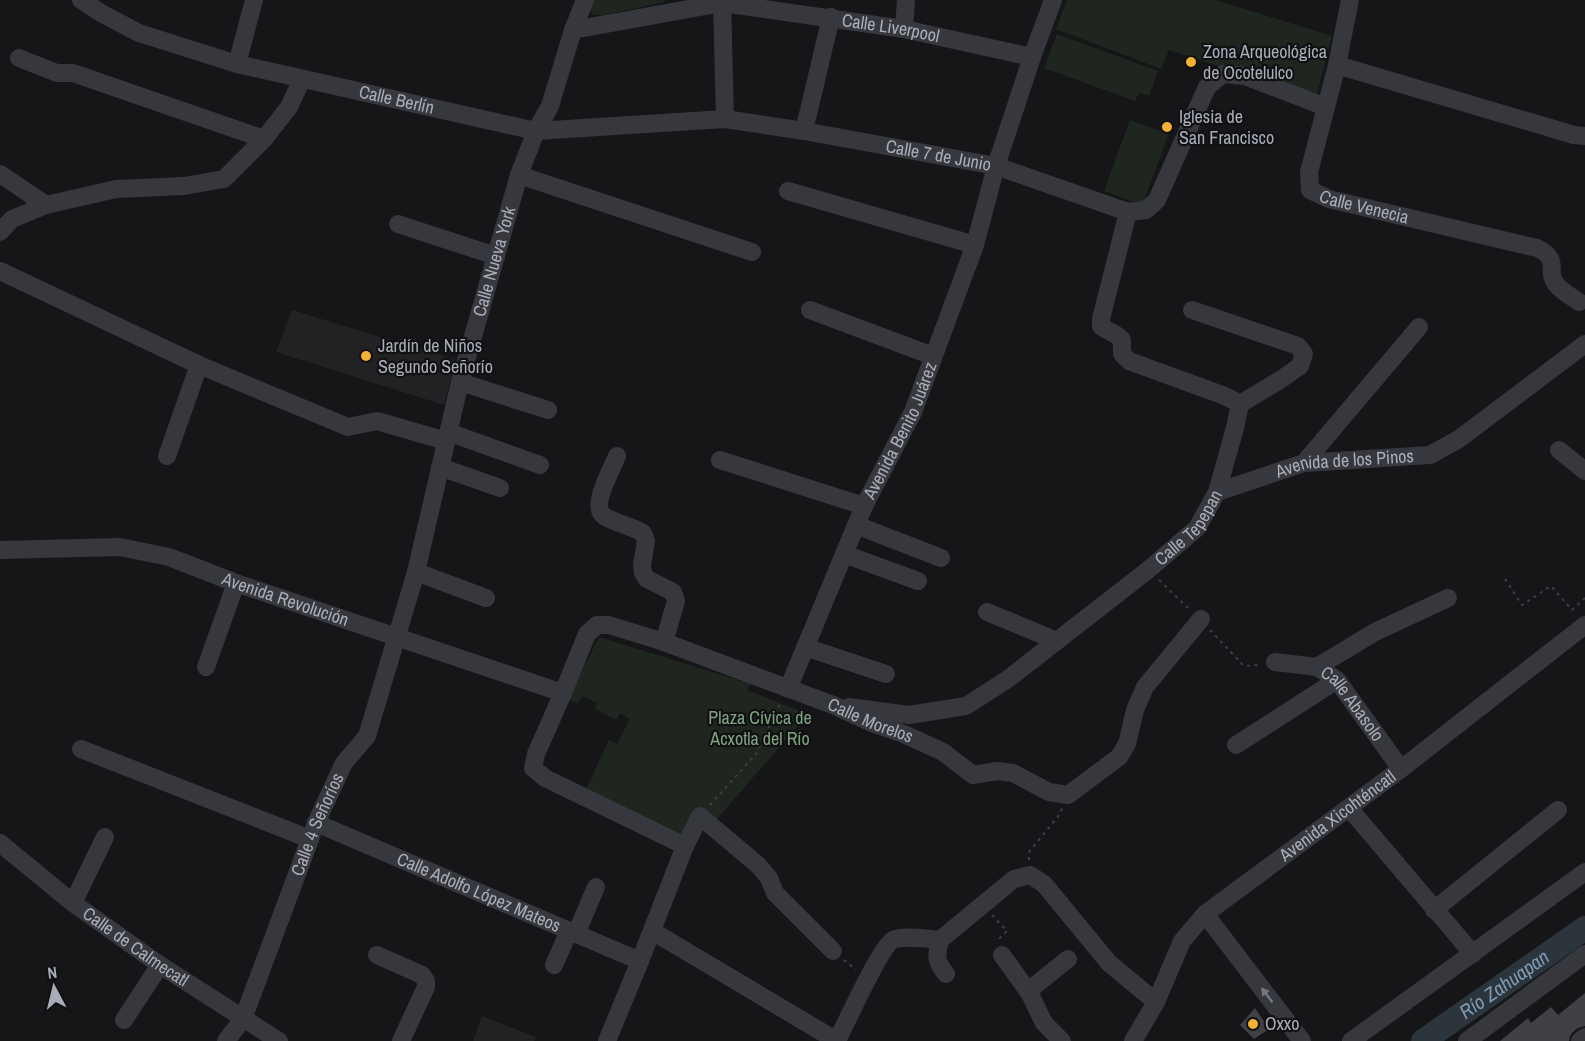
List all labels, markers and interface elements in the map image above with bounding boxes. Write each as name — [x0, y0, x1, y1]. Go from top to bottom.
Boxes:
street label: Calle Liverpool — [840, 7, 942, 48]
place label: Zona Arqueológica de Ocotelulco — [1203, 39, 1327, 85]
marker: Zona Arqueológica de Ocotelulco — [1184, 55, 1198, 69]
street label: Calle Berlín — [357, 79, 437, 120]
place label: Iglesia de San Francisco — [1179, 104, 1274, 150]
marker: Iglesia de San Francisco — [1160, 120, 1174, 134]
street label: Calle 7 de Junio — [884, 133, 993, 177]
street label: Calle Venecia — [1315, 183, 1411, 229]
street label: Calle Nueva York — [466, 203, 522, 320]
place label: Jardín de Niños Segundo Señorío — [378, 333, 493, 379]
marker: Jardín de Niños Segundo Señorío — [359, 349, 373, 363]
street label: Avenida Benito Juárez — [856, 358, 943, 504]
street label: Avenida de los Pinos — [1271, 443, 1415, 484]
street label: Calle Tepepan — [1149, 485, 1228, 571]
street label: Avenida Revolución — [218, 565, 352, 632]
street label: Calle Abasolo — [1316, 660, 1390, 746]
street label: Calle Morelos — [824, 691, 918, 749]
park label: Plaza Cívica de Acxotla del Río — [708, 705, 812, 751]
street label: Avenida Xicohténcatl — [1273, 764, 1401, 868]
street label: Calle 4 Señoríos — [284, 769, 350, 879]
street label: Calle Adolfo López Mateos — [393, 846, 565, 938]
street label: Calle de Calmecatl — [78, 901, 194, 992]
water label: Río Zahuapan — [1454, 943, 1554, 1025]
north arrow — [24, 957, 84, 1017]
text: N — [46, 961, 58, 984]
one-way arrow — [1261, 987, 1273, 1002]
place label: Oxxo — [1265, 1011, 1299, 1036]
marker: Oxxo — [1246, 1017, 1260, 1031]

